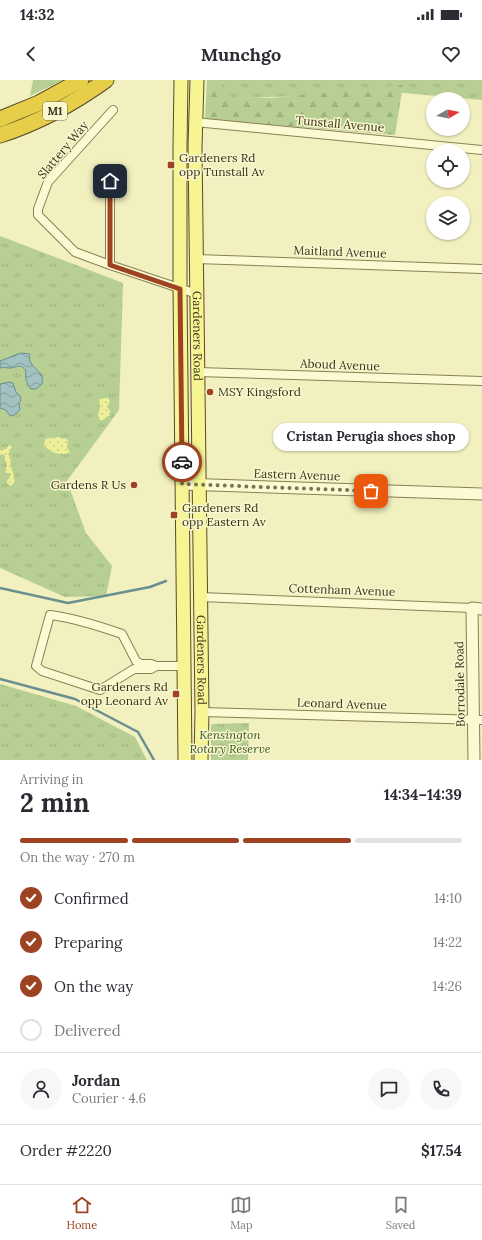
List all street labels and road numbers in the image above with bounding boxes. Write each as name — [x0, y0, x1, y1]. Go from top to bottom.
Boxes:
road number: M1 — [43, 102, 67, 120]
street label: Tunstall Avenue — [295, 112, 385, 135]
street label: Slattery Way — [34, 117, 92, 182]
street label: Maitland Avenue — [293, 242, 387, 261]
street label: Gardeners Road — [190, 291, 206, 381]
street label: Aboud Avenue — [299, 356, 381, 373]
street label: Eastern Avenue — [253, 465, 341, 484]
street label: Cottenham Avenue — [288, 580, 396, 599]
street label: Gardeners Road — [194, 615, 210, 705]
street label: Borrodale Road — [451, 641, 468, 727]
street label: Leonard Avenue — [297, 694, 388, 713]

